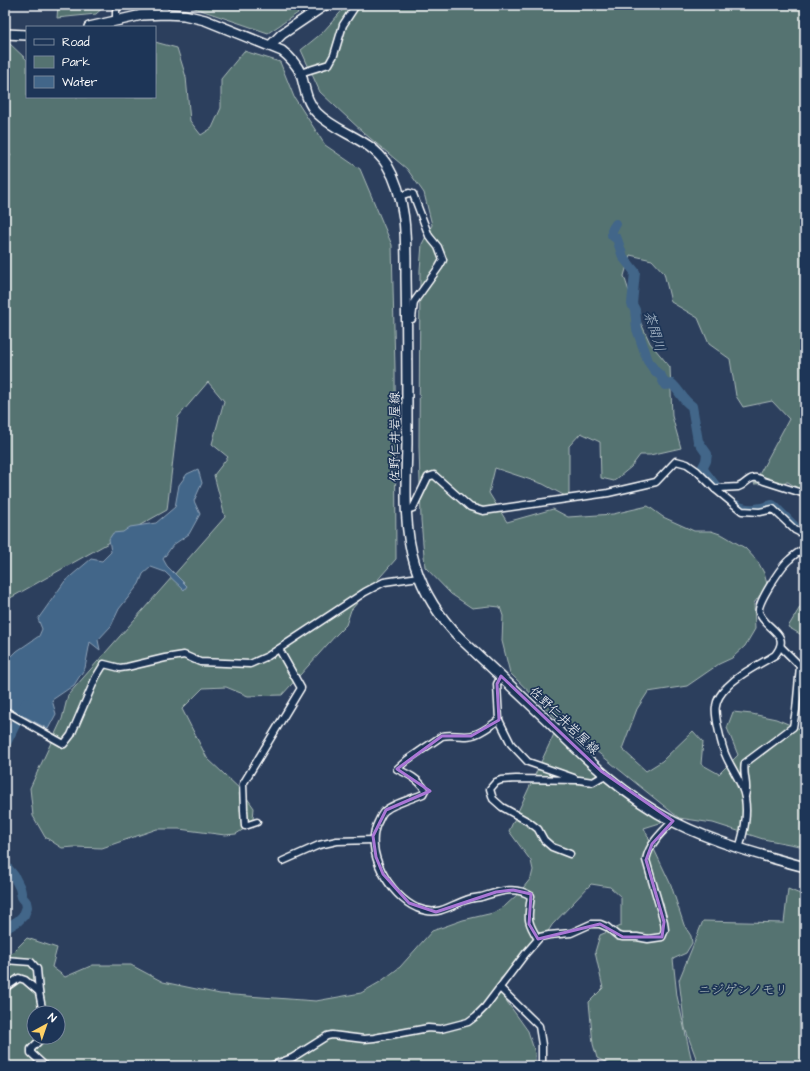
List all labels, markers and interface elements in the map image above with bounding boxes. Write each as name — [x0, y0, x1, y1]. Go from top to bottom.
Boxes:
legend — [26, 26, 156, 98]
text: Road — [62, 34, 90, 51]
text: Park — [62, 54, 90, 71]
text: Water — [62, 74, 98, 91]
water label: 茶間川 — [638, 308, 670, 354]
street label: 佐野仁井岩屋線 — [386, 391, 404, 483]
street label: 佐野仁井岩屋線 — [525, 683, 604, 759]
park label: ニジゲンノモリ — [698, 981, 788, 999]
north arrow — [26, 1005, 66, 1045]
text: N — [45, 1010, 60, 1026]

